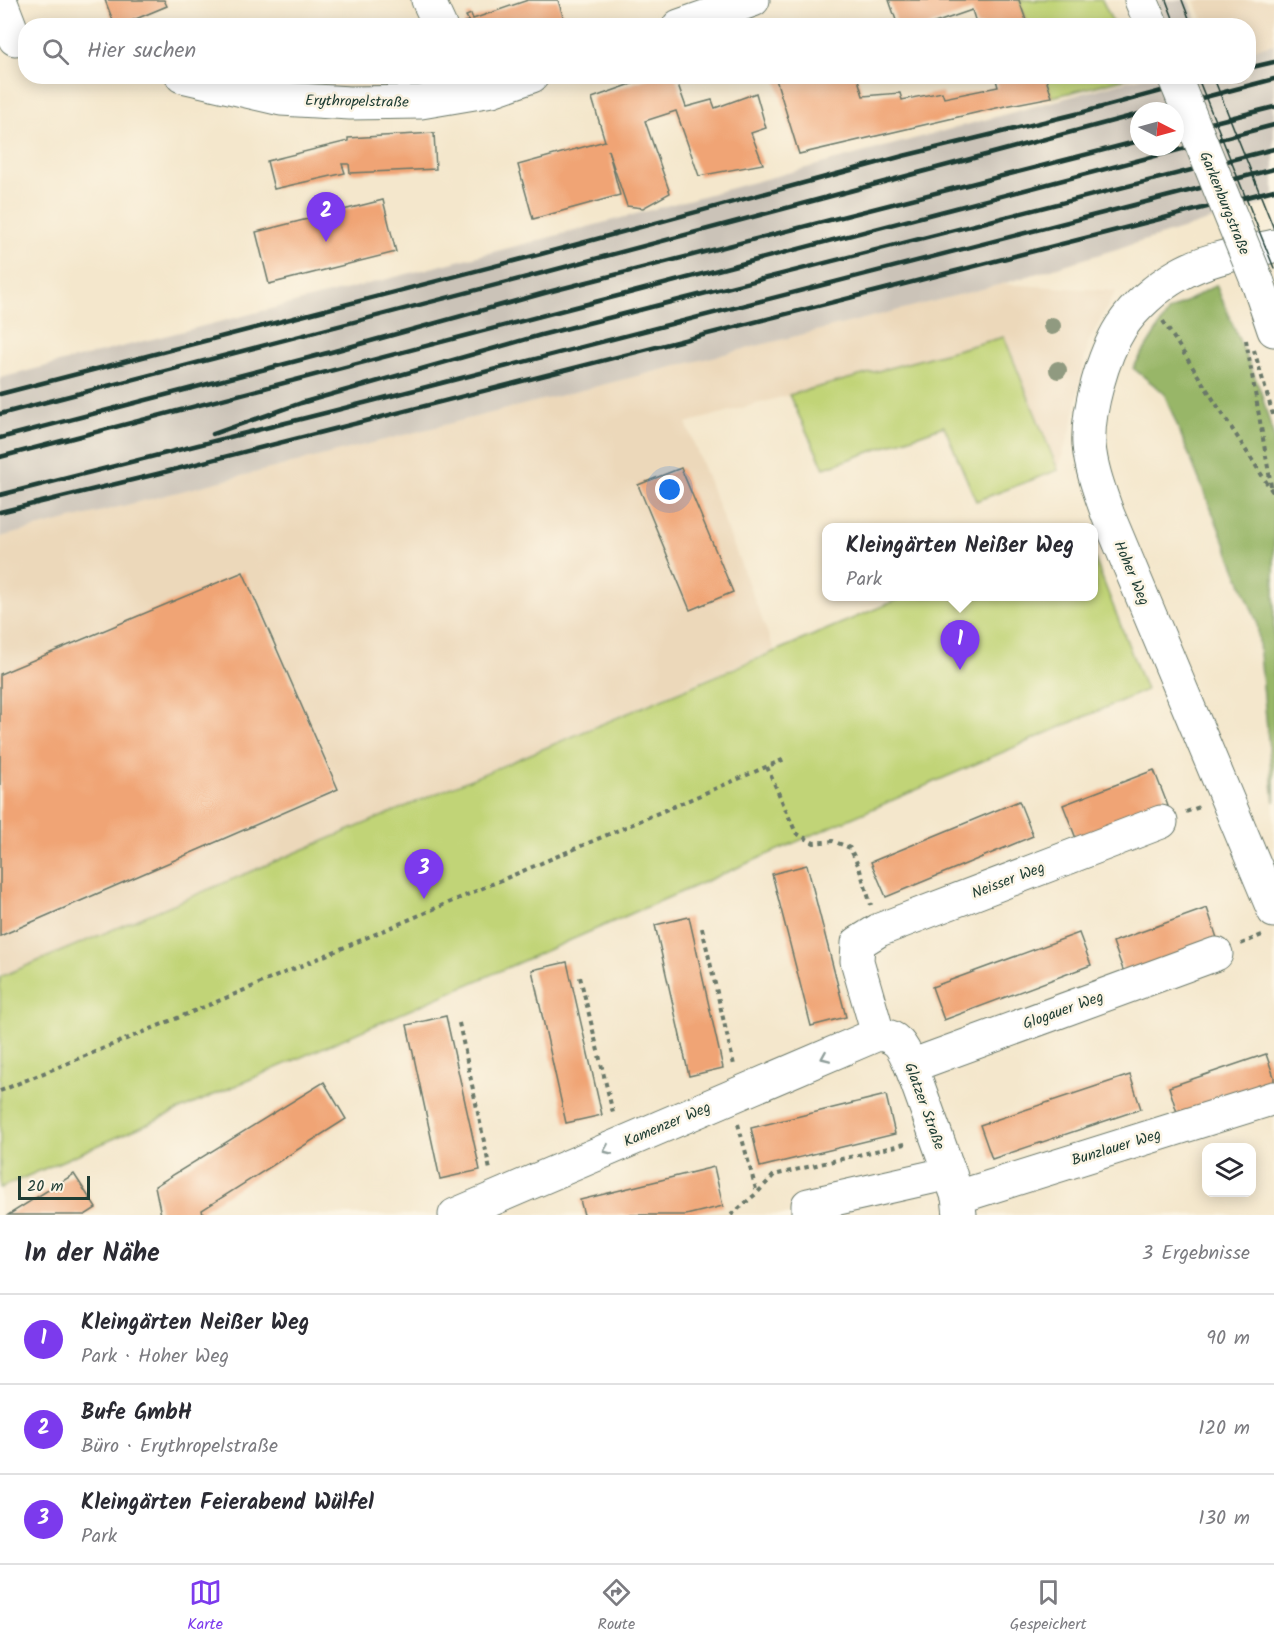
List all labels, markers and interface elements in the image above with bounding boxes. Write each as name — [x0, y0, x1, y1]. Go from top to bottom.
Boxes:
search box — [18, 18, 1256, 84]
text: Hier suchen — [87, 34, 196, 69]
icon: search — [39, 35, 72, 68]
street label: Erythropelstraße — [305, 89, 409, 115]
north arrow — [1130, 102, 1184, 156]
street label: Garkenburgstraße — [1192, 148, 1256, 259]
pin: 2 — [306, 192, 346, 242]
your location — [655, 475, 684, 504]
popup — [822, 523, 1098, 601]
text: Kleingärten Neißer Weg — [846, 529, 1074, 564]
street label: Hoher Weg — [1107, 537, 1155, 609]
text: Park — [846, 564, 882, 596]
pin: 1 — [940, 620, 980, 670]
pin: 3 — [404, 850, 444, 899]
street label: Neisser Weg — [968, 856, 1048, 906]
street label: Glogauer Weg — [1020, 985, 1107, 1037]
one-way arrow — [820, 1049, 831, 1061]
street label: Glatzer Straße — [897, 1059, 951, 1154]
street label: Kamenzer Weg — [620, 1096, 715, 1154]
street label: Bunzlauer Weg — [1068, 1123, 1164, 1173]
one-way arrow — [602, 1143, 613, 1155]
map controls — [1202, 1143, 1256, 1197]
button: layers — [1202, 1143, 1256, 1197]
scale bar — [18, 1173, 90, 1200]
text: 20 m — [27, 1174, 63, 1199]
text: In der Nähe — [24, 1233, 160, 1275]
text: 3 Ergebnisse — [1142, 1238, 1250, 1270]
text: Kleingärten Neißer Weg — [81, 1306, 309, 1341]
text: 1 — [40, 1323, 47, 1355]
text: 90 m — [1206, 1323, 1250, 1355]
text: Park · Hoher Weg — [81, 1341, 229, 1373]
text: Bufe GmbH — [81, 1396, 192, 1431]
text: 2 — [38, 1413, 49, 1445]
text: 120 m — [1198, 1413, 1250, 1445]
text: Büro · Erythropelstraße — [81, 1431, 278, 1463]
text: Kleingärten Feierabend Wülfel — [81, 1486, 374, 1521]
text: 3 — [38, 1503, 49, 1535]
text: 130 m — [1198, 1503, 1250, 1535]
text: Park — [81, 1521, 117, 1553]
tab: Karte — [187, 1576, 223, 1637]
tab: Route — [598, 1576, 635, 1637]
tab: Gespeichert — [1010, 1576, 1087, 1637]

